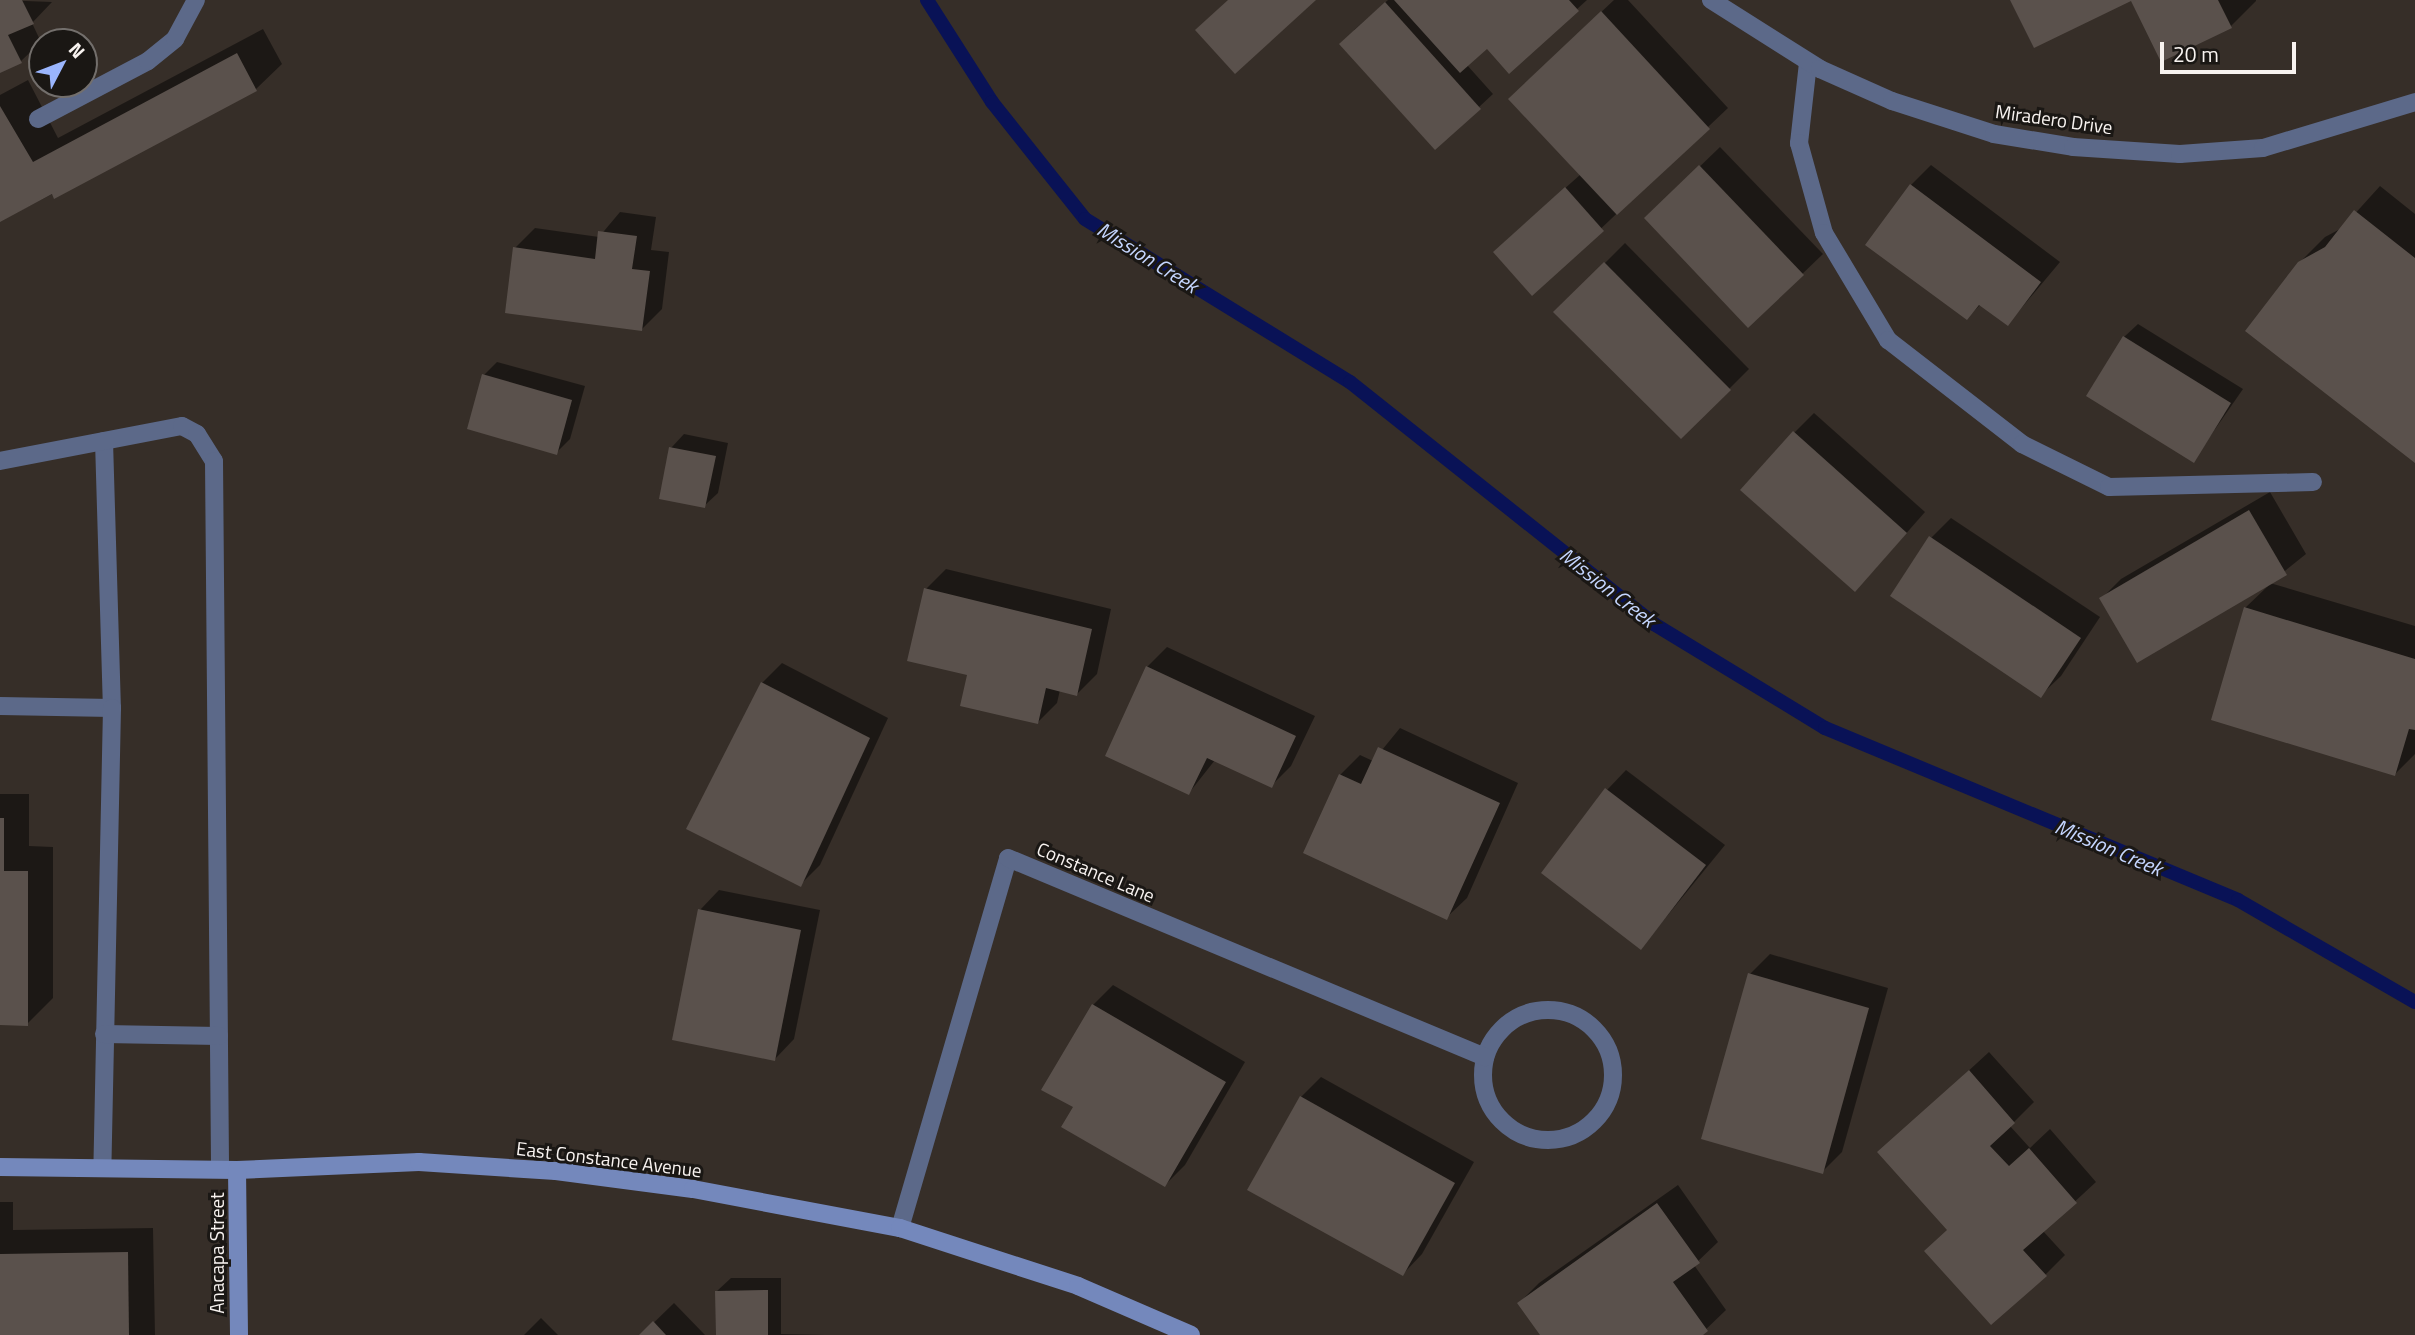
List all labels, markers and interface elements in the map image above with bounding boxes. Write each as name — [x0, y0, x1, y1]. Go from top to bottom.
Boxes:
north arrow — [28, 28, 98, 98]
scale bar — [2163, 28, 2300, 72]
text: N — [62, 35, 93, 65]
text: 20 m — [2173, 38, 2219, 70]
street label: Miradero Drive — [1994, 99, 2114, 139]
water label: Mission Creek — [1093, 216, 1203, 298]
water label: Mission Creek — [1555, 542, 1661, 632]
water label: Mission Creek — [2052, 813, 2166, 881]
street label: Constance Lane — [1034, 837, 1158, 907]
street label: East Constance Avenue — [515, 1136, 703, 1182]
street label: Anacapa Street — [206, 1192, 228, 1314]

